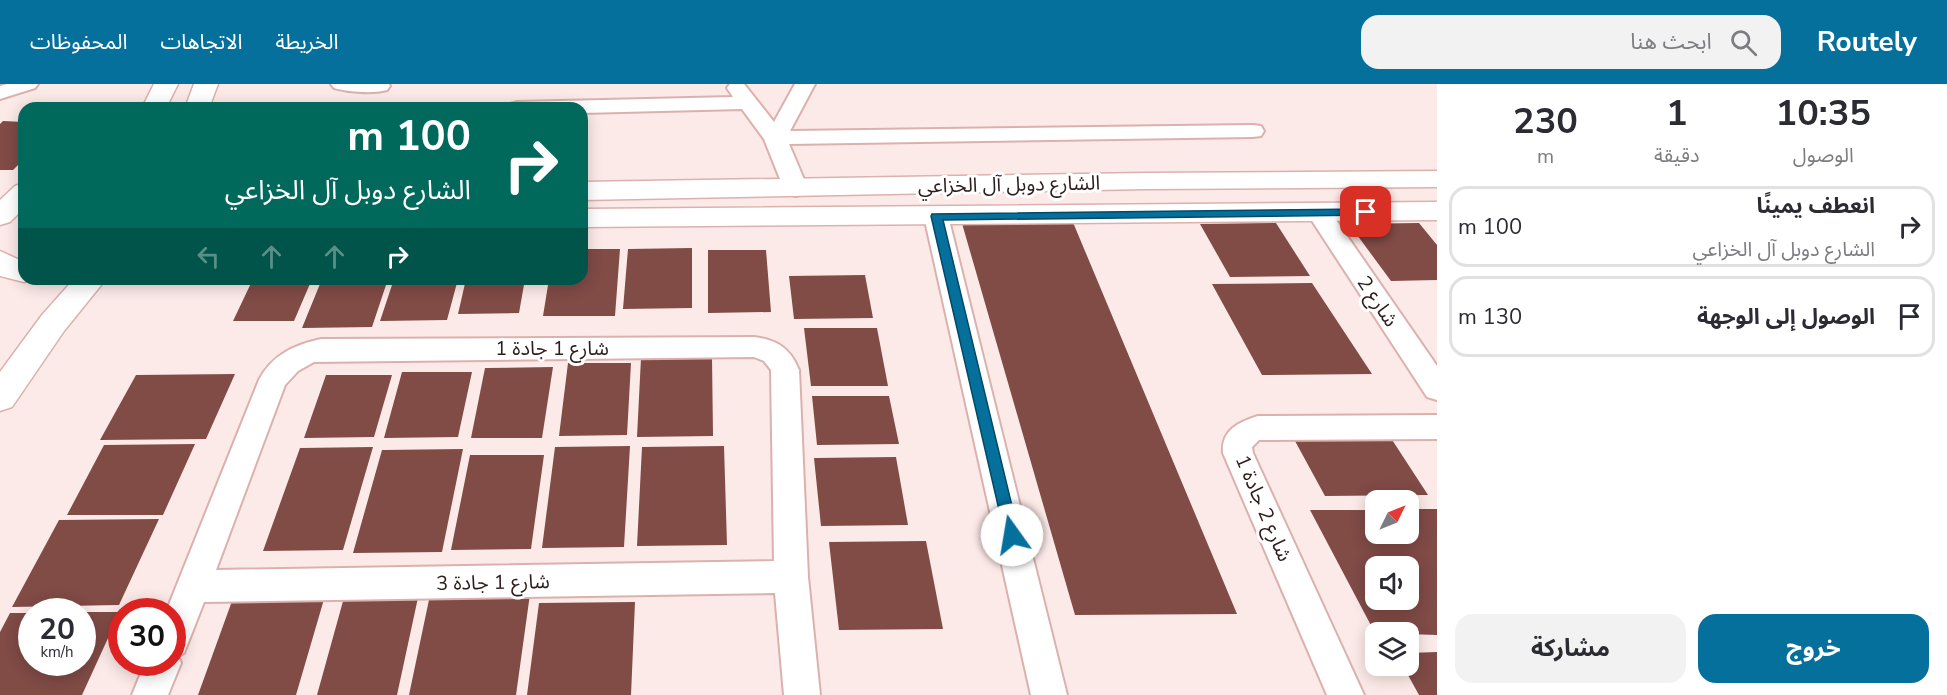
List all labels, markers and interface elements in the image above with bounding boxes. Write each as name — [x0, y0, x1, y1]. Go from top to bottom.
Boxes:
search box — [1361, 15, 1781, 69]
text: Routely — [1817, 23, 1917, 61]
icon: search — [1727, 26, 1760, 59]
text: ابحث هنا — [1630, 27, 1712, 57]
text: المحفوظات — [30, 28, 127, 56]
text: الاتجاهات — [160, 28, 242, 56]
text: الخريطة — [275, 28, 338, 56]
text: 1 — [1666, 89, 1688, 138]
text: 10:35 — [1776, 89, 1871, 138]
text: 230 — [1513, 97, 1578, 146]
text: 100 m — [347, 108, 471, 165]
icon: right — [492, 126, 570, 204]
text: دقيقة — [1654, 142, 1700, 169]
text: الوصول — [1793, 142, 1854, 169]
text: m — [1537, 143, 1554, 170]
street label: الشارع دوبل آل الخزاعي — [918, 169, 1100, 201]
text: الشارع دوبل آل الخزاعي — [225, 172, 471, 209]
pin — [1340, 186, 1391, 237]
text: انعطف يمينًا — [1757, 191, 1875, 221]
icon: arrive — [1349, 195, 1382, 228]
icon: right — [1893, 210, 1926, 243]
text: 100 m — [1458, 212, 1522, 242]
text: الشارع دوبل آل الخزاعي — [1693, 236, 1875, 263]
icon: left — [192, 240, 225, 273]
icon: ahead — [255, 240, 288, 273]
icon: ahead — [318, 240, 351, 273]
icon: right — [381, 240, 414, 273]
street label: شارع 2 — [1350, 270, 1404, 333]
icon: arrive — [1893, 300, 1926, 333]
text: 130 m — [1458, 302, 1522, 332]
text: الوصول إلى الوجهة — [1697, 302, 1875, 332]
street label: شارع 1 جادة 1 — [495, 335, 609, 363]
street label: شارع 2 جادة 1 — [1228, 451, 1298, 566]
north arrow — [1365, 490, 1419, 544]
map controls — [1365, 490, 1419, 676]
position arrow — [980, 503, 1044, 567]
button: sound — [1365, 556, 1419, 610]
street label: شارع 1 جادة 3 — [436, 568, 550, 598]
speed limit sign: 30 — [108, 598, 186, 676]
text: 20 — [39, 609, 75, 650]
button: مشاركة — [1455, 614, 1686, 683]
button: خروج — [1698, 614, 1929, 683]
button: layers — [1365, 622, 1419, 676]
text: km/h — [40, 642, 74, 662]

